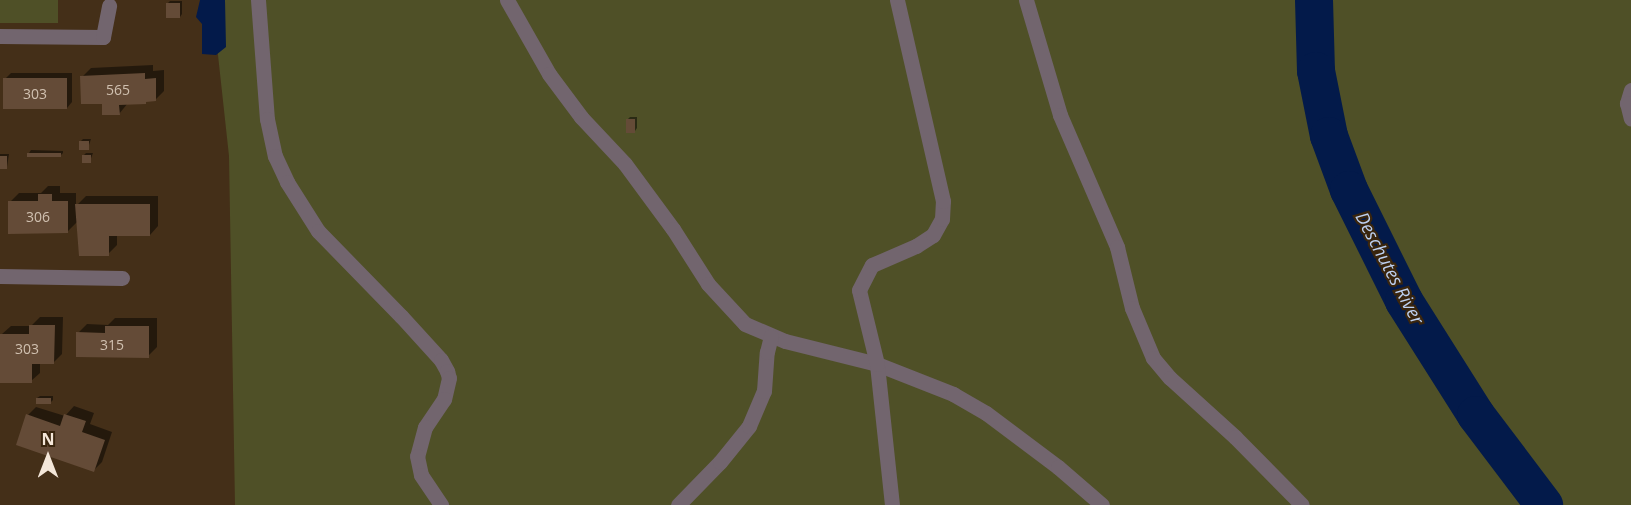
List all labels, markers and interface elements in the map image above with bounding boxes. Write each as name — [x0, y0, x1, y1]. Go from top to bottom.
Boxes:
house number: 565 — [106, 82, 130, 98]
house number: 303 — [23, 86, 47, 102]
water label: Deschutes River — [1351, 208, 1429, 328]
house number: 306 — [26, 209, 50, 225]
house number: 315 — [100, 337, 124, 353]
house number: 303 — [15, 341, 39, 357]
north arrow — [18, 427, 78, 487]
text: N — [41, 428, 55, 450]

